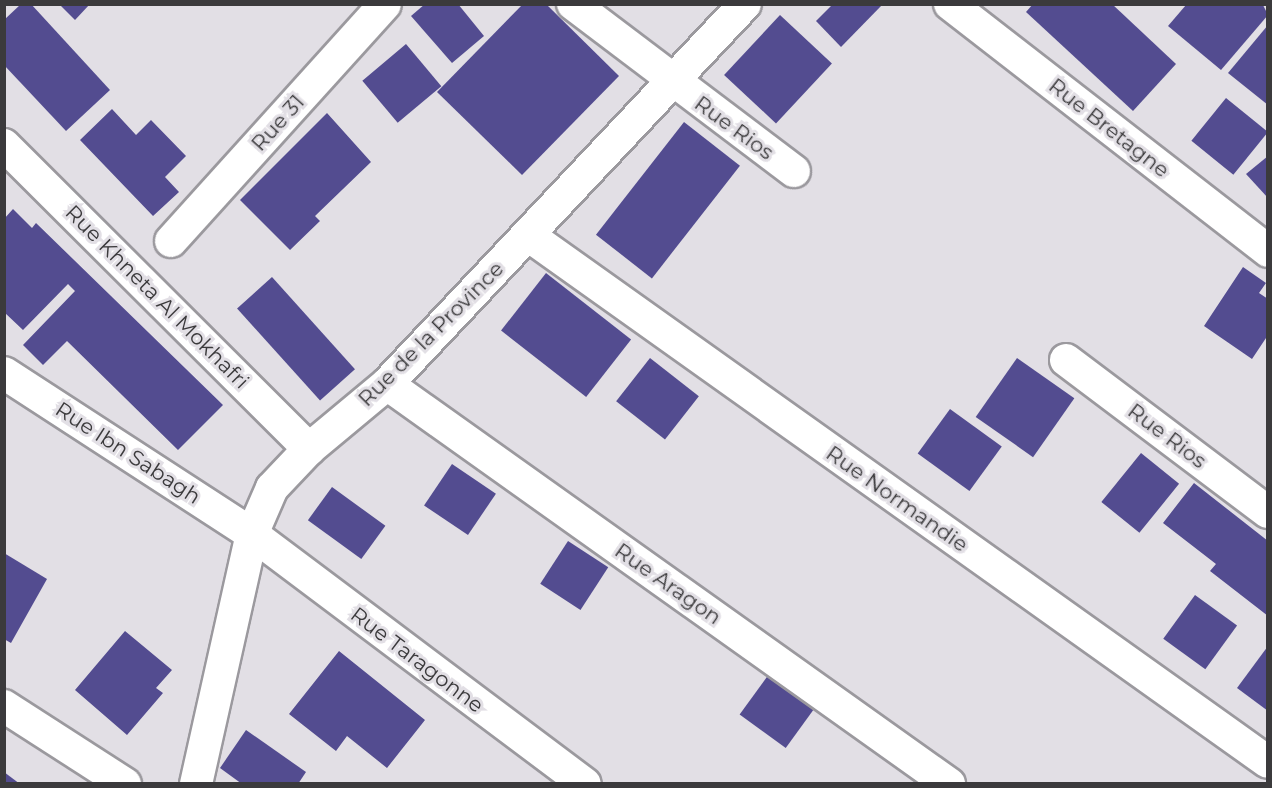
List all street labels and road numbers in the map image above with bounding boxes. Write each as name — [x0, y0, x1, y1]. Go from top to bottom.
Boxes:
street label: Rue Bretagne — [1044, 73, 1174, 183]
street label: Rue 31 — [246, 90, 310, 156]
street label: Rue Rios — [689, 91, 779, 165]
street label: Rue Khneta Al Mokhafri — [60, 200, 254, 394]
street label: Rue de la Province — [353, 256, 509, 412]
street label: Rue Ibn Sabagh — [51, 397, 205, 509]
street label: Rue Rios — [1123, 398, 1211, 474]
street label: Rue Normandie — [821, 441, 973, 557]
street label: Rue Aragon — [610, 538, 726, 630]
street label: Rue Taragonne — [346, 602, 488, 718]

